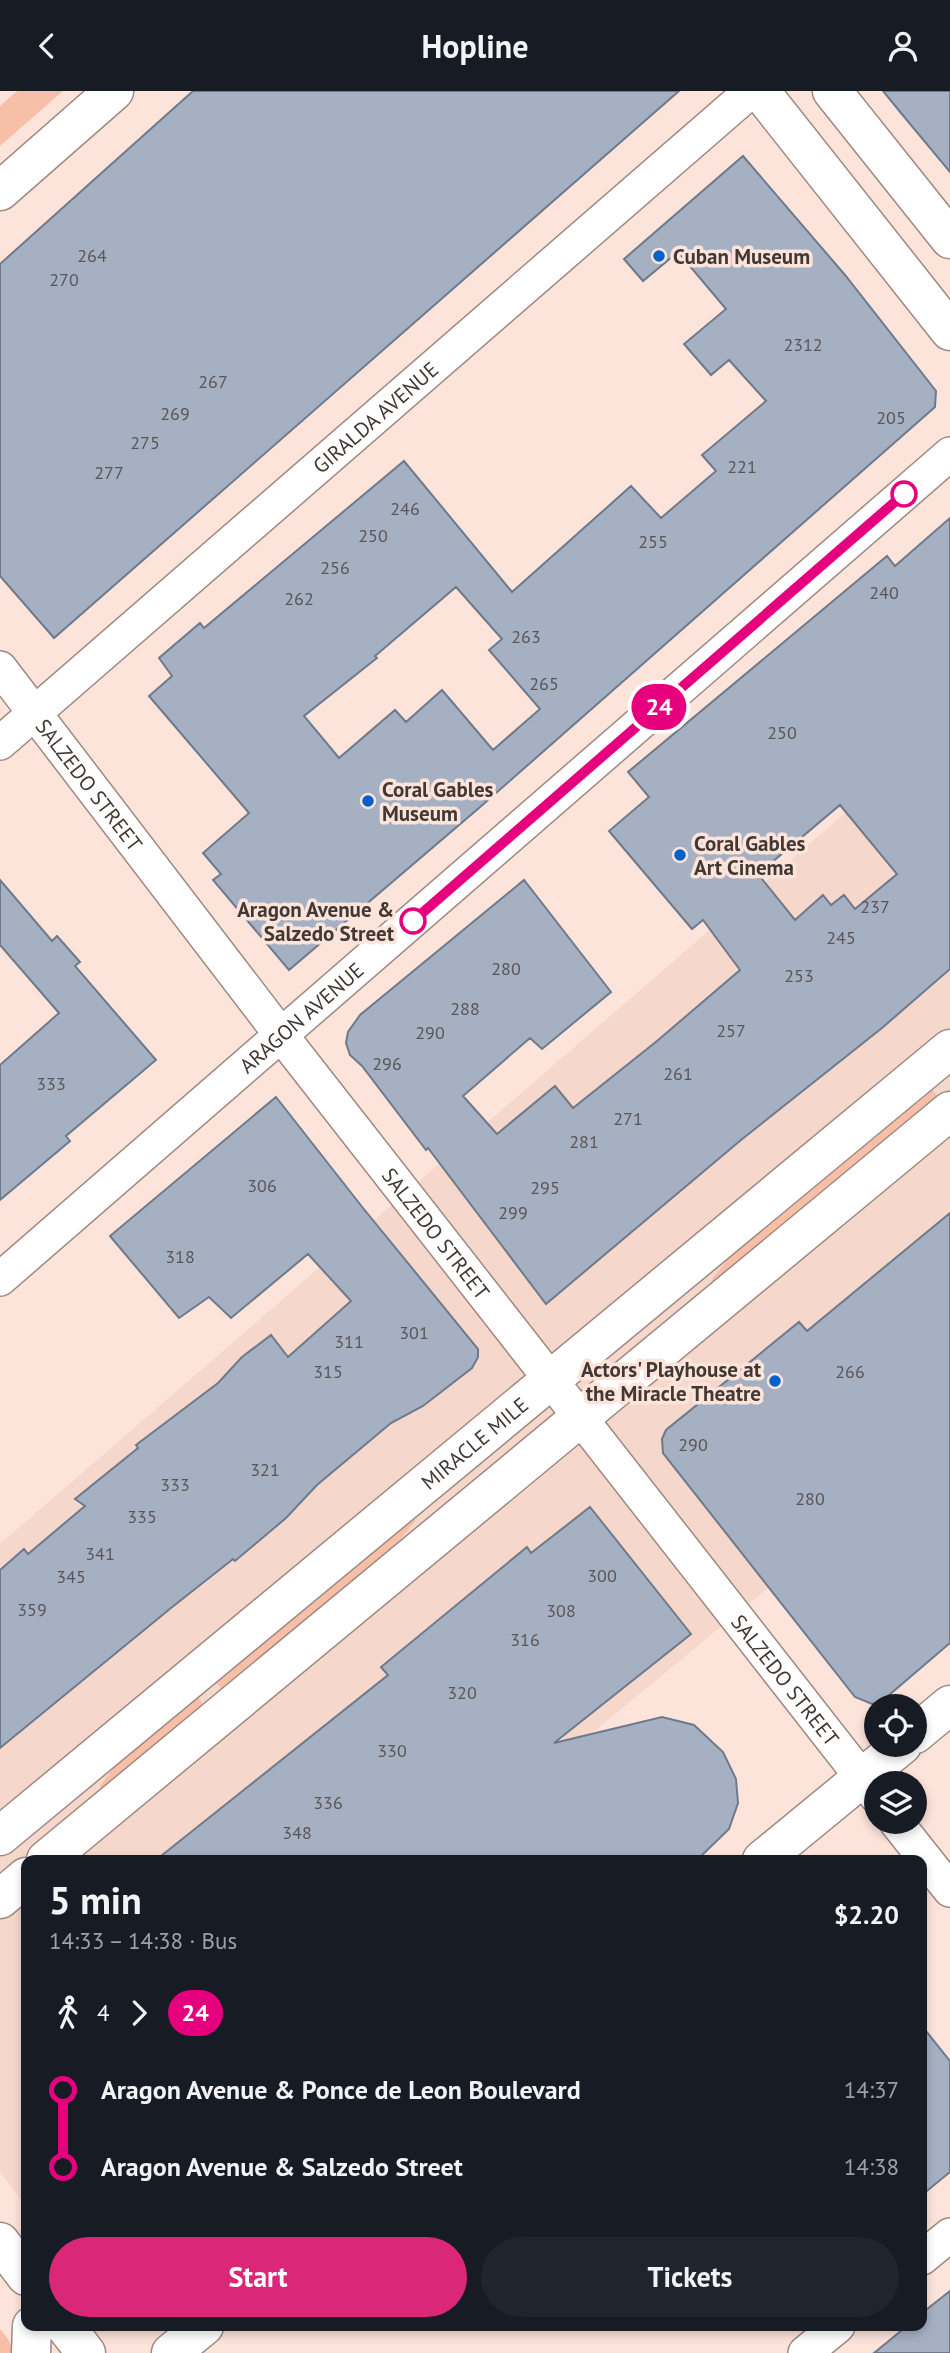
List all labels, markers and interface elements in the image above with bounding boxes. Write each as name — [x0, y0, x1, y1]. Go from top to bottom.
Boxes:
text: Hopline — [421, 25, 529, 67]
icon: back — [28, 27, 66, 65]
icon: person — [884, 27, 922, 65]
place label: Cuban Museum — [673, 243, 810, 270]
house number: 264 — [77, 244, 107, 267]
marker: Cuban Museum — [651, 248, 667, 264]
house number: 270 — [49, 268, 79, 291]
house number: 2312 — [783, 333, 823, 356]
street label: GIRALDA AVENUE — [307, 355, 444, 479]
house number: 267 — [198, 370, 228, 393]
house number: 269 — [160, 402, 190, 425]
house number: 205 — [876, 406, 906, 429]
house number: 275 — [130, 431, 160, 454]
house number: 221 — [727, 455, 757, 478]
house number: 277 — [94, 461, 124, 484]
unlabelled marker — [891, 481, 917, 507]
house number: 246 — [390, 497, 420, 520]
house number: 250 — [358, 524, 388, 547]
house number: 255 — [638, 530, 668, 553]
house number: 256 — [320, 556, 350, 579]
house number: 240 — [869, 581, 899, 604]
house number: 262 — [284, 587, 314, 610]
house number: 263 — [511, 625, 541, 648]
house number: 265 — [529, 672, 559, 695]
line badge: 24 — [628, 684, 690, 730]
text: 24 — [645, 691, 673, 722]
street label: SALZEDO STREET — [30, 713, 149, 857]
house number: 250 — [767, 721, 797, 744]
place label: Coral Gables Museum — [382, 776, 494, 827]
marker: Coral Gables Museum — [360, 793, 376, 809]
place label: Coral Gables Art Cinema — [694, 830, 806, 881]
marker: Coral Gables Art Cinema — [672, 847, 688, 863]
house number: 237 — [860, 895, 890, 918]
place label: Aragon Avenue & Salzedo Street — [237, 896, 395, 947]
marker: Aragon Avenue & Salzedo Street — [400, 908, 426, 934]
house number: 245 — [826, 926, 856, 949]
street label: ARAGON AVENUE — [234, 956, 369, 1079]
house number: 280 — [491, 957, 521, 980]
house number: 253 — [784, 964, 814, 987]
house number: 288 — [450, 997, 480, 1020]
house number: 257 — [716, 1019, 746, 1042]
house number: 290 — [415, 1021, 445, 1044]
house number: 296 — [372, 1052, 402, 1075]
house number: 261 — [663, 1062, 693, 1085]
house number: 333 — [36, 1072, 66, 1095]
house number: 271 — [613, 1107, 643, 1130]
house number: 281 — [569, 1130, 599, 1153]
street label: SALZEDO STREET — [376, 1162, 496, 1305]
house number: 306 — [247, 1174, 277, 1197]
house number: 295 — [530, 1176, 560, 1199]
house number: 299 — [498, 1201, 528, 1224]
house number: 318 — [165, 1245, 195, 1268]
house number: 301 — [399, 1321, 429, 1344]
house number: 311 — [334, 1330, 364, 1353]
place label: Actors' Playhouse at the Miracle Theatre — [581, 1356, 762, 1407]
house number: 315 — [313, 1360, 343, 1383]
house number: 266 — [835, 1360, 865, 1383]
marker: Actors' Playhouse at the Miracle Theatre — [767, 1373, 783, 1389]
street label: MIRACLE MILE — [415, 1391, 533, 1495]
house number: 290 — [678, 1433, 708, 1456]
house number: 321 — [250, 1458, 280, 1481]
house number: 333 — [160, 1473, 190, 1496]
house number: 280 — [795, 1487, 825, 1510]
house number: 335 — [127, 1505, 157, 1528]
house number: 341 — [85, 1542, 115, 1565]
house number: 300 — [587, 1564, 617, 1587]
house number: 345 — [56, 1565, 86, 1588]
house number: 359 — [17, 1598, 47, 1621]
house number: 308 — [546, 1599, 576, 1622]
street label: SALZEDO STREET — [726, 1609, 845, 1751]
house number: 316 — [510, 1628, 540, 1651]
house number: 320 — [447, 1681, 477, 1704]
map controls — [864, 1694, 927, 1834]
button: locate — [864, 1694, 927, 1757]
house number: 330 — [377, 1739, 407, 1762]
button: layers — [864, 1771, 927, 1834]
house number: 336 — [313, 1791, 343, 1814]
house number: 348 — [282, 1821, 312, 1844]
text: 5 min — [49, 1875, 142, 1924]
text: $2.20 — [834, 1898, 899, 1931]
text: 14:33 – 14:38 · Bus — [49, 1926, 237, 1955]
icon: walk — [49, 1994, 87, 2032]
icon: forward — [120, 1994, 158, 2032]
text: 24 — [182, 1997, 209, 2028]
text: 4 — [97, 1998, 110, 2027]
text: Aragon Avenue & Ponce de Leon Boulevard — [101, 2073, 581, 2106]
text: 14:37 — [844, 2075, 899, 2104]
text: Aragon Avenue & Salzedo Street — [101, 2150, 463, 2183]
text: 14:38 — [844, 2152, 899, 2181]
button: Start — [49, 2237, 467, 2317]
button: Tickets — [481, 2237, 899, 2317]

